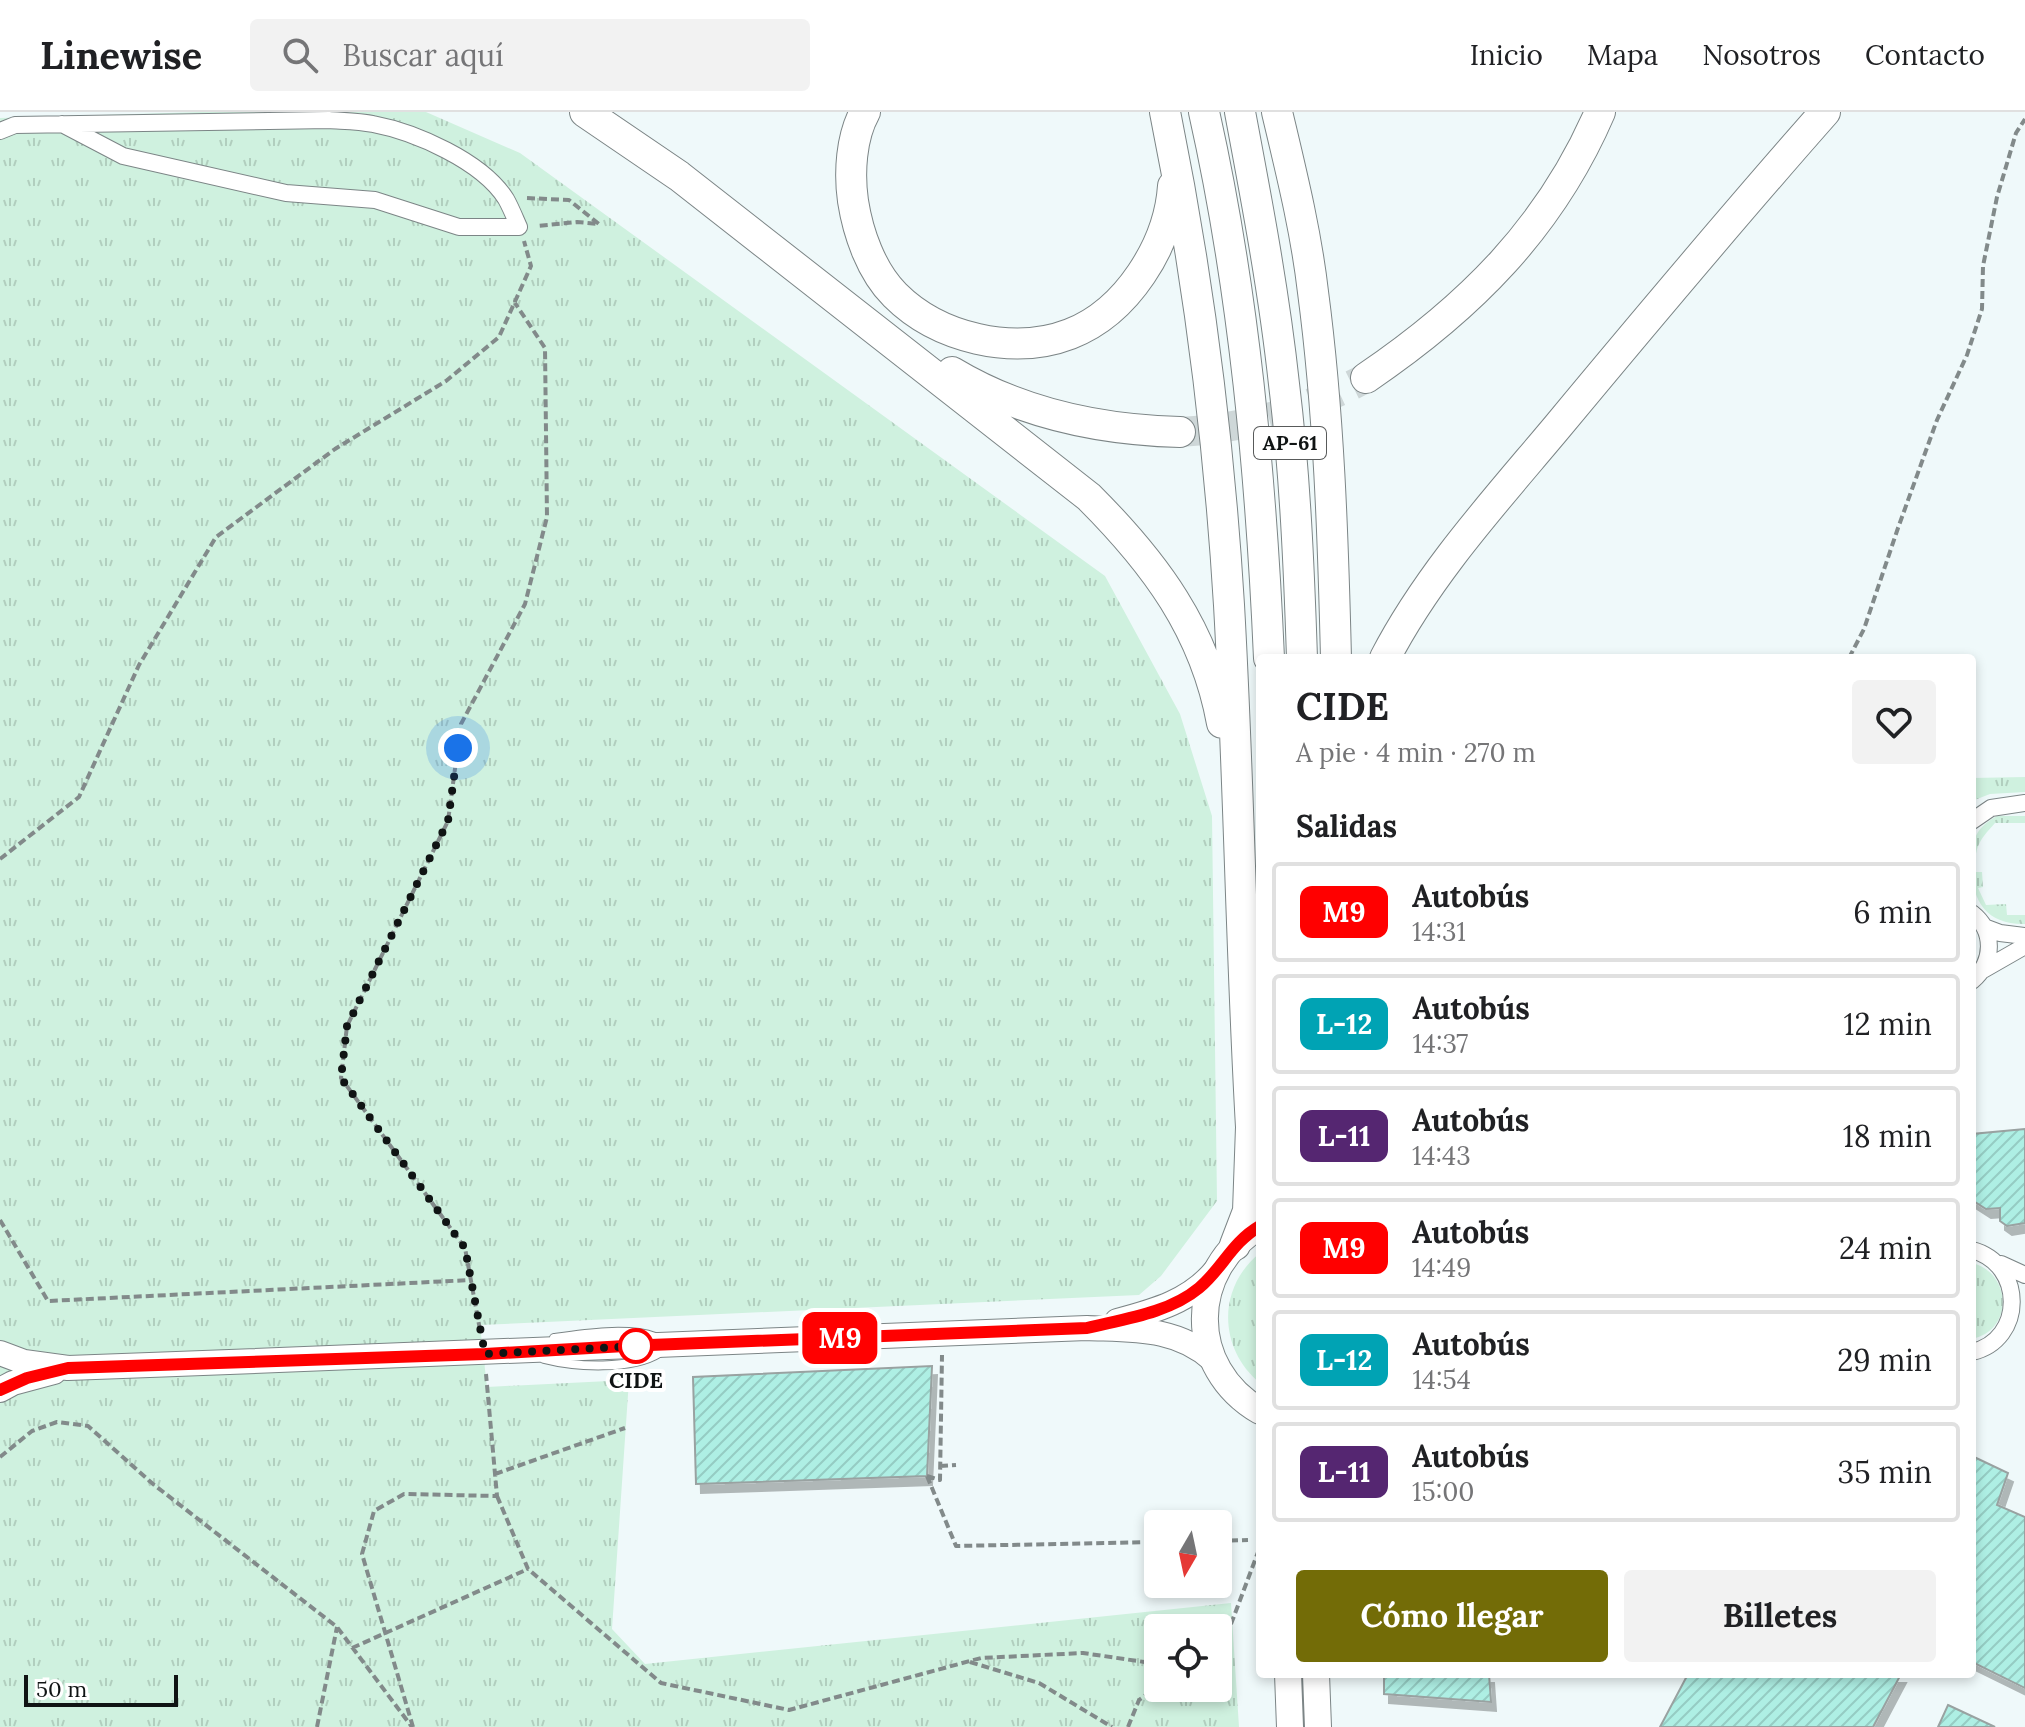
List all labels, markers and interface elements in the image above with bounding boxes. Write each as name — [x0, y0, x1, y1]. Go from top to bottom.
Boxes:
search box — [250, 19, 810, 91]
text: Linewise — [40, 31, 202, 79]
icon: search — [278, 33, 322, 77]
text: Buscar aquí — [342, 36, 504, 74]
text: Inicio — [1470, 37, 1543, 73]
text: Mapa — [1587, 37, 1658, 73]
text: Nosotros — [1702, 37, 1821, 73]
text: Contacto — [1865, 37, 1985, 73]
road number: AP-61 — [1254, 427, 1326, 459]
button: heart — [1852, 680, 1936, 764]
text: CIDE — [1296, 682, 1389, 730]
your location — [438, 728, 478, 768]
text: A pie · 4 min · 270 m — [1296, 736, 1536, 769]
text: Salidas — [1296, 807, 1397, 845]
text: Autobús — [1412, 877, 1529, 915]
text: 6 min — [1853, 893, 1932, 931]
text: M9 — [1322, 894, 1366, 930]
text: 14:31 — [1412, 915, 1466, 948]
text: Autobús — [1412, 989, 1530, 1027]
text: 12 min — [1844, 1005, 1932, 1043]
text: L-12 — [1316, 1006, 1372, 1042]
text: 14:37 — [1412, 1027, 1468, 1060]
text: Autobús — [1412, 1101, 1529, 1139]
text: 18 min — [1843, 1117, 1932, 1155]
text: L-11 — [1318, 1118, 1370, 1154]
text: 14:43 — [1412, 1139, 1471, 1172]
text: Autobús — [1412, 1213, 1529, 1251]
text: 24 min — [1839, 1229, 1932, 1267]
text: M9 — [1322, 1230, 1366, 1266]
text: 14:49 — [1412, 1251, 1471, 1284]
line badge: M9 — [804, 1312, 876, 1364]
text: M9 — [818, 1320, 862, 1356]
text: Autobús — [1412, 1325, 1530, 1363]
marker: CIDE — [619, 1329, 653, 1363]
text: 29 min — [1837, 1341, 1932, 1379]
text: L-12 — [1316, 1342, 1372, 1378]
text: 14:54 — [1412, 1363, 1471, 1396]
place label: CIDE — [609, 1366, 663, 1394]
text: Autobús — [1412, 1437, 1529, 1475]
text: 35 min — [1838, 1453, 1932, 1491]
text: L-11 — [1318, 1454, 1370, 1490]
text: 15:00 — [1412, 1475, 1474, 1508]
north arrow — [1144, 1510, 1232, 1598]
map controls — [1144, 1510, 1232, 1702]
button: Cómo llegar — [1296, 1570, 1608, 1662]
button: Billetes — [1624, 1570, 1936, 1662]
button: locate — [1144, 1614, 1232, 1702]
scale bar — [24, 1671, 178, 1707]
text: 50 m — [36, 1675, 87, 1703]

